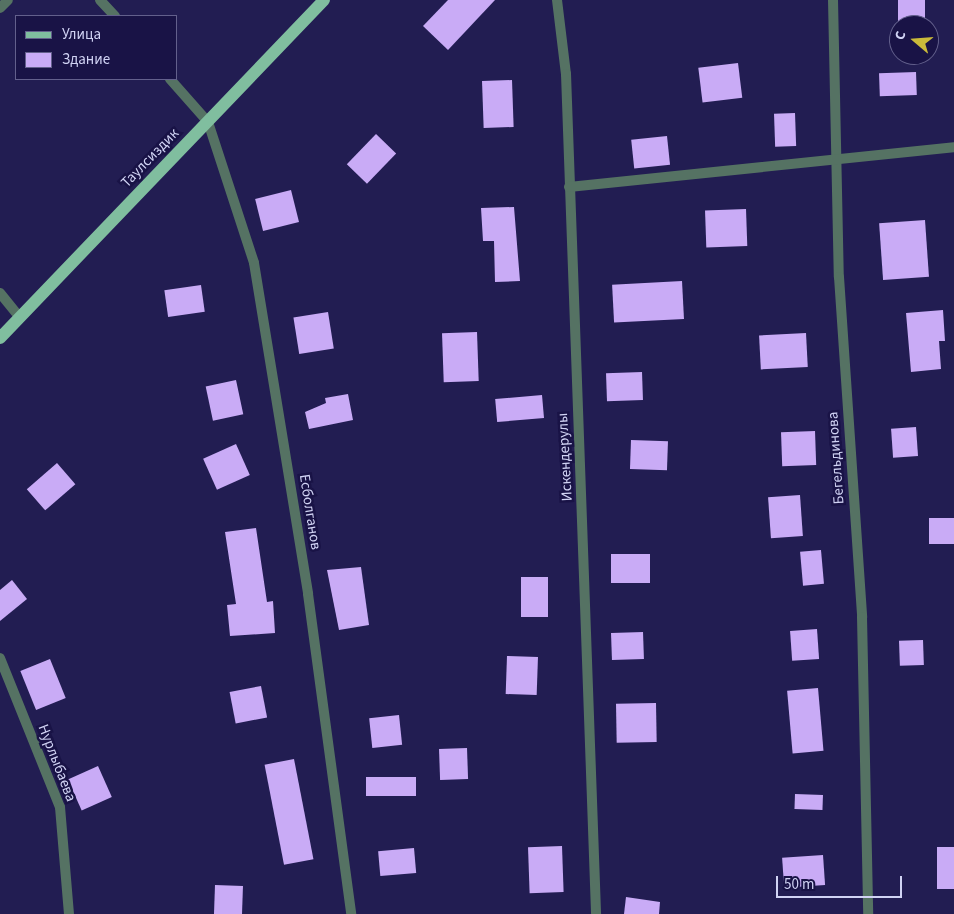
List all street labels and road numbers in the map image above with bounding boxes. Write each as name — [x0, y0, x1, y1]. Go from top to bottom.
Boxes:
street label: Таулсиздик — [117, 125, 183, 191]
street label: Бегельдинова — [824, 411, 848, 505]
street label: Искендерулы — [554, 412, 576, 502]
street label: Есболганов — [295, 473, 325, 551]
street label: Нурлыбаева — [34, 722, 80, 804]

